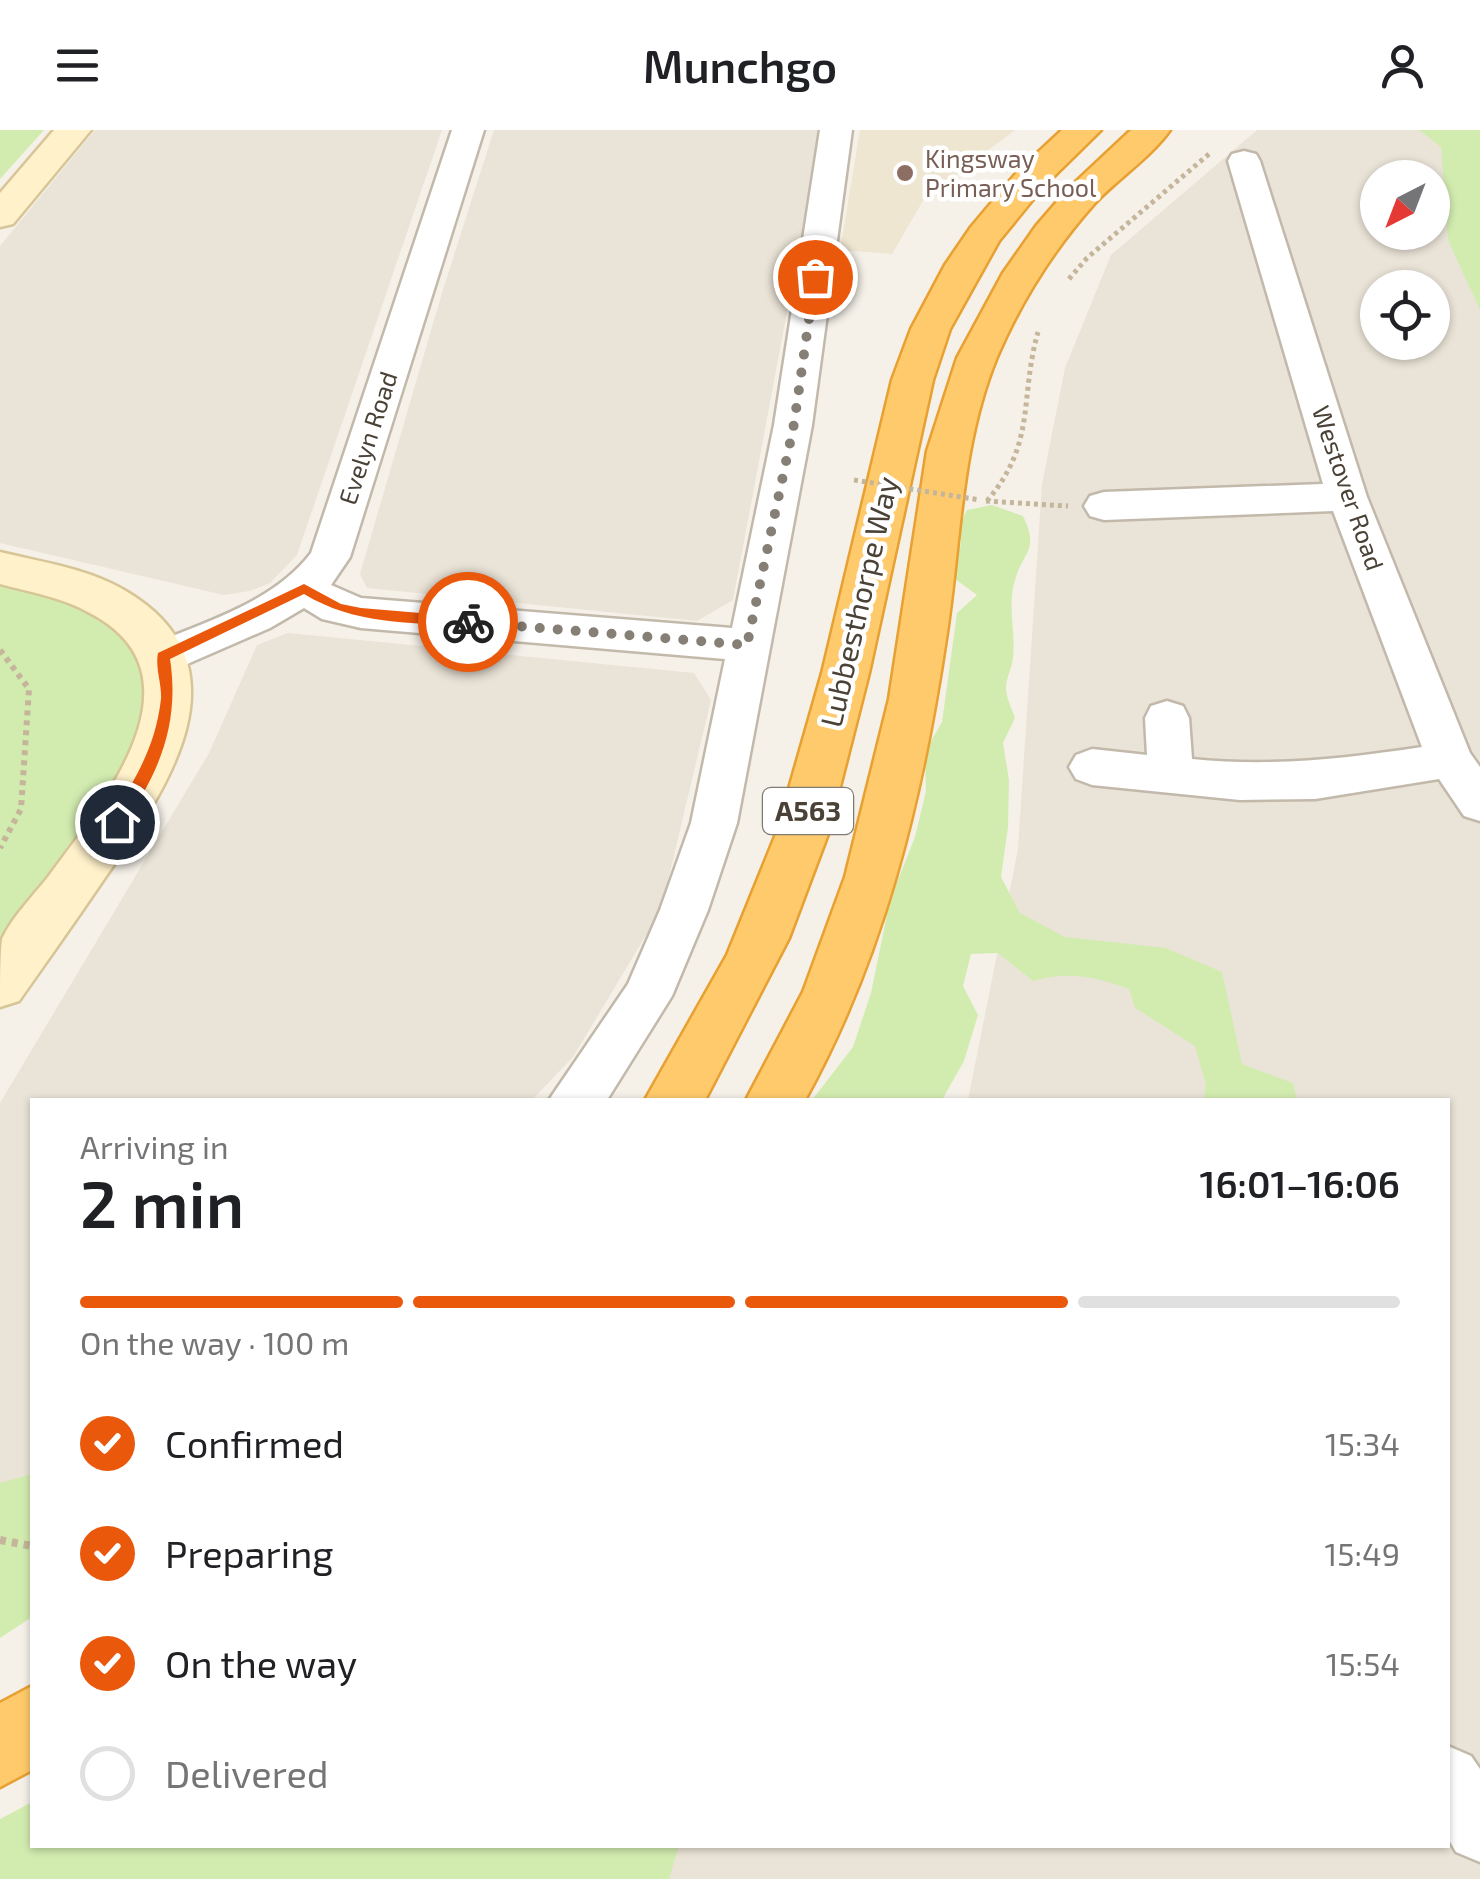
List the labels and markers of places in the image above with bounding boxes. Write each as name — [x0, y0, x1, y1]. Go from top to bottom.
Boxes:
place label: Kingsway Primary School — [925, 143, 1097, 202]
marker: Kingsway Primary School — [894, 162, 916, 184]
pin — [773, 235, 858, 320]
pin — [75, 780, 160, 865]

